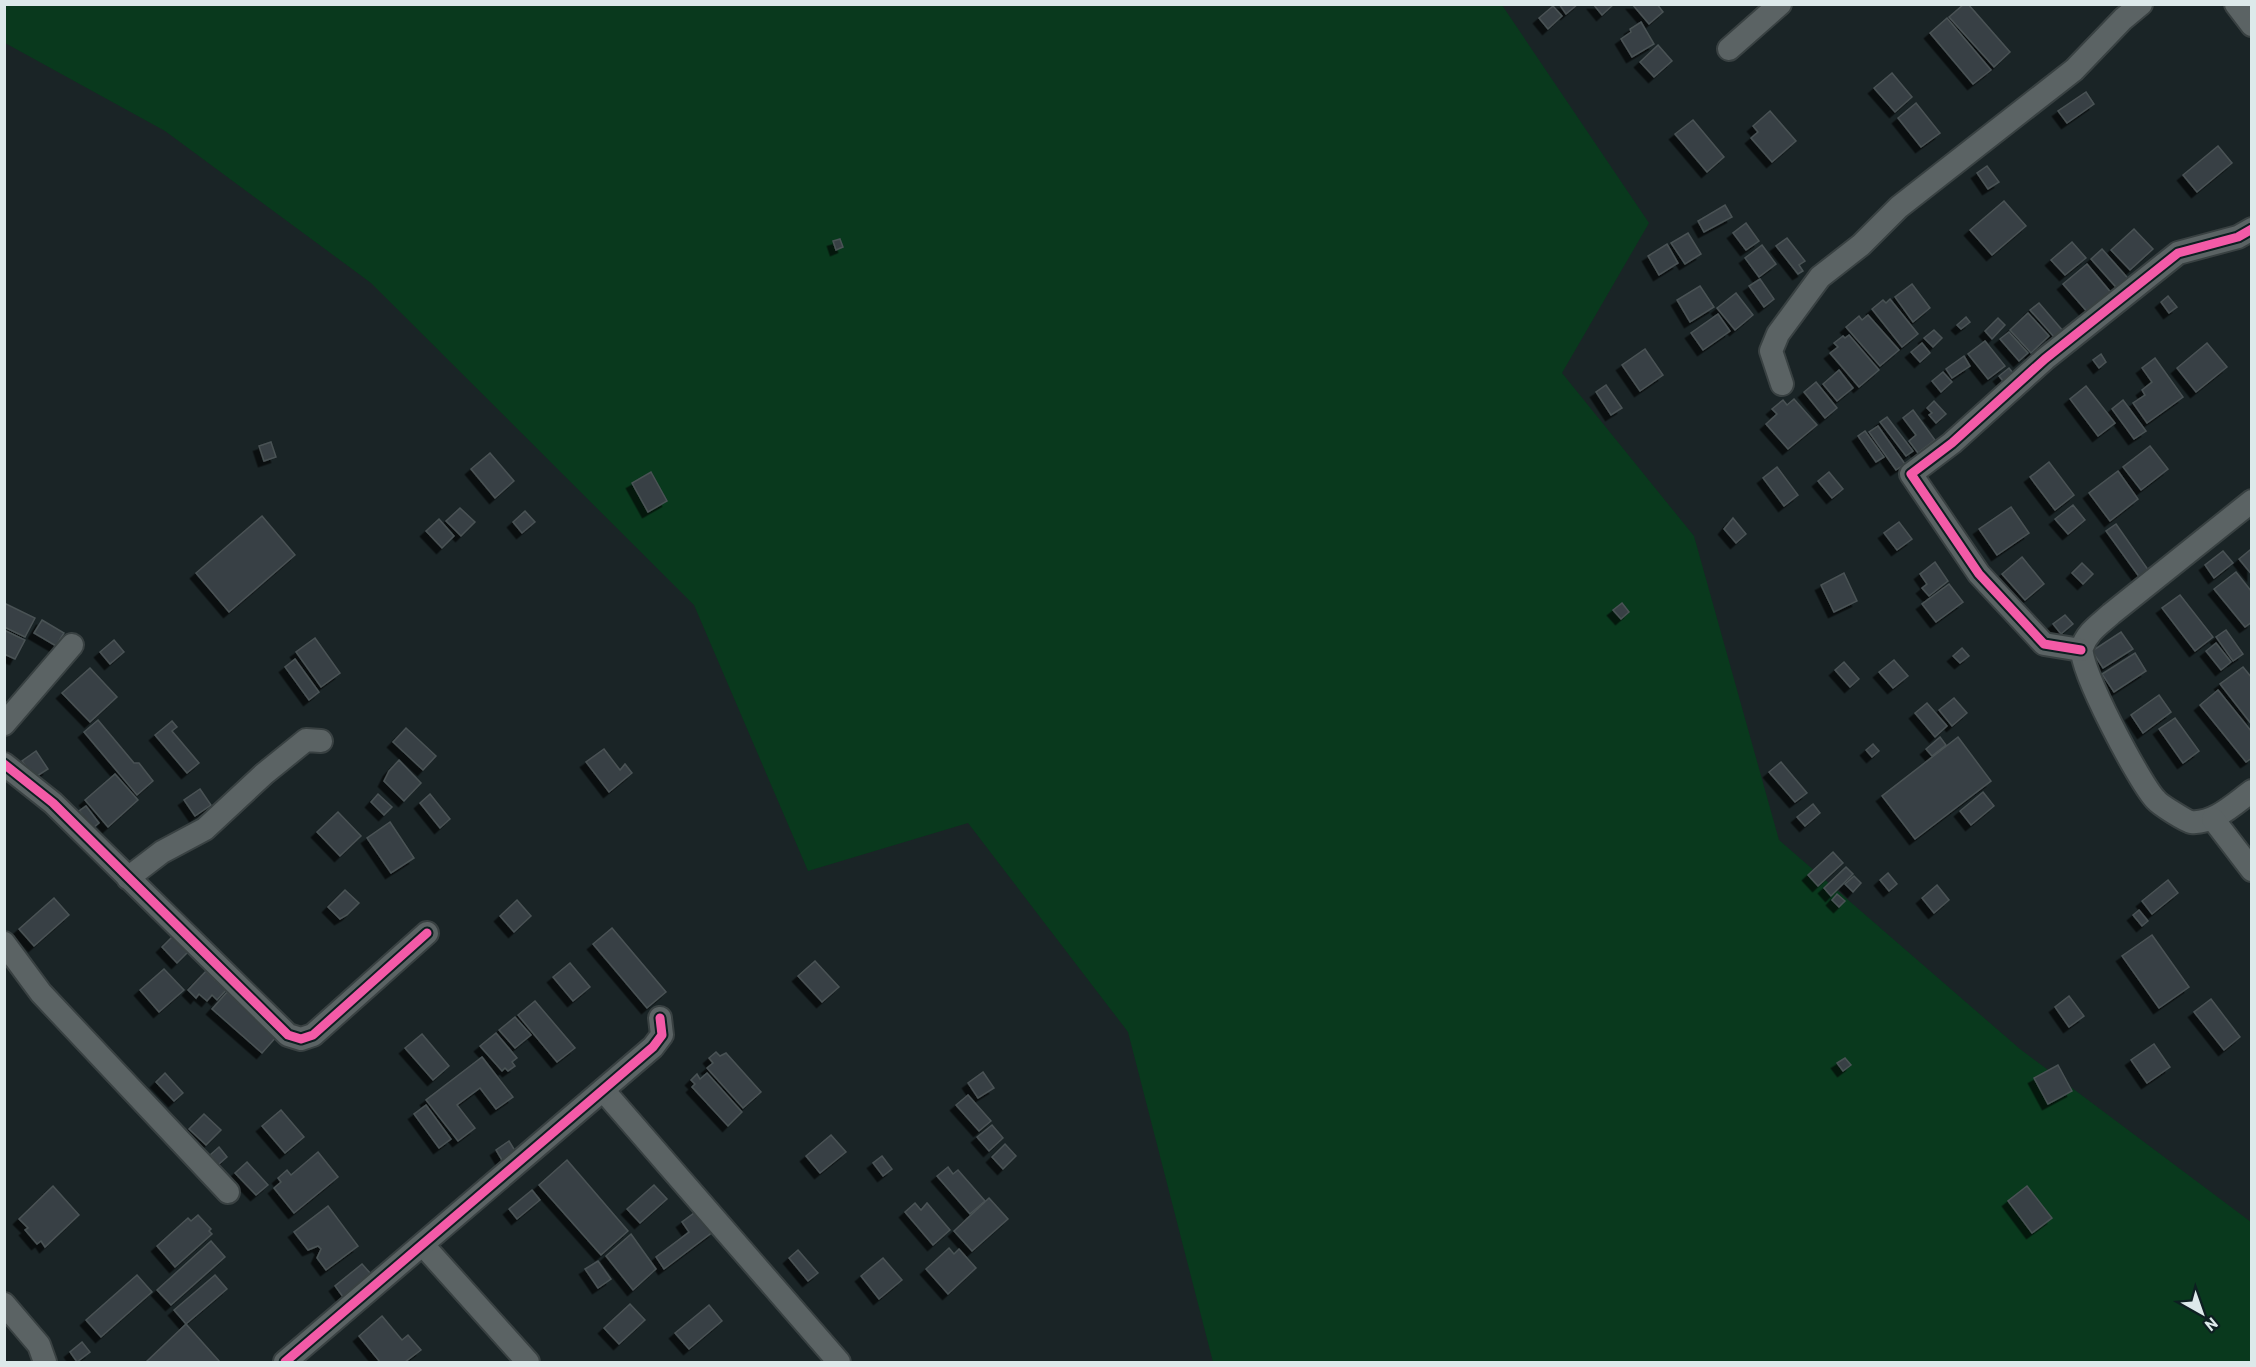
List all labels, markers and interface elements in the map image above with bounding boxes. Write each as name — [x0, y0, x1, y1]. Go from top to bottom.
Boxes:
north arrow — [2172, 1283, 2232, 1343]
text: N — [2202, 1314, 2222, 1336]

